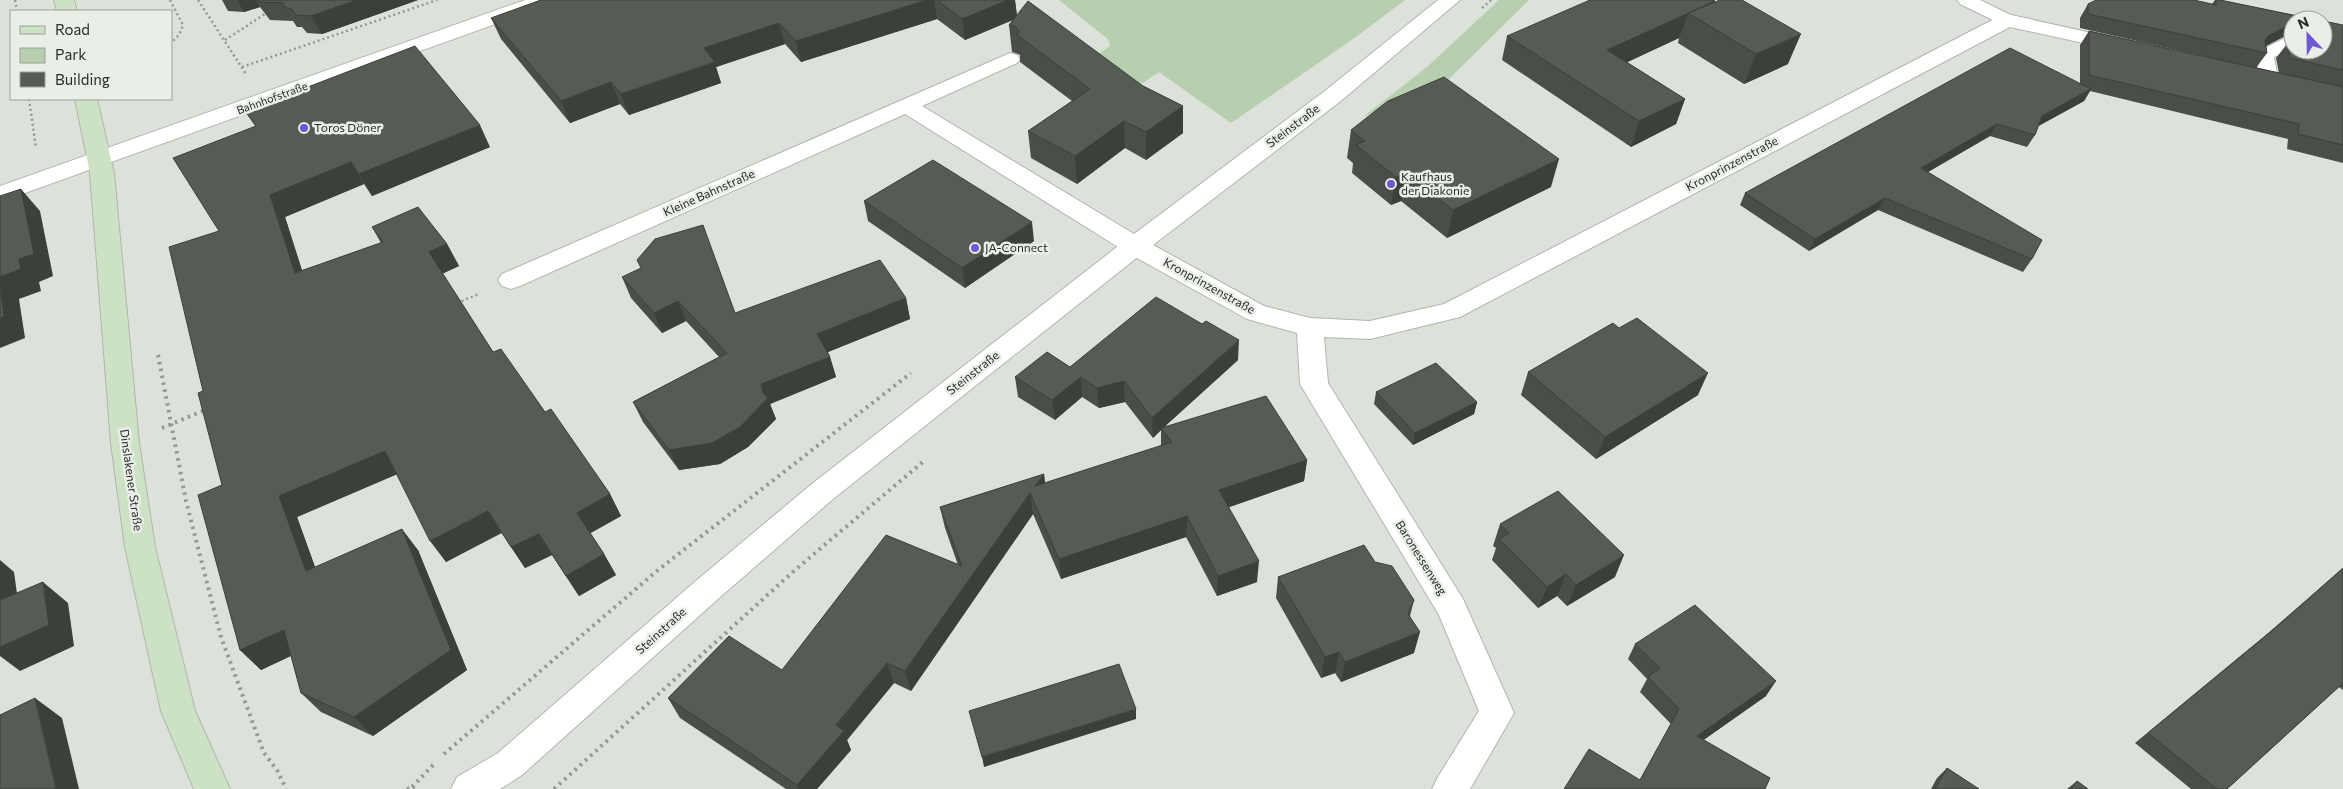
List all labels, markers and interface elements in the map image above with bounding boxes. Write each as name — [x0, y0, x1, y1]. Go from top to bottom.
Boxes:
legend — [10, 10, 172, 100]
north arrow — [2283, 10, 2333, 60]
text: N — [2295, 13, 2311, 32]
text: Road — [55, 20, 90, 38]
text: Park — [55, 45, 86, 63]
text: Building — [55, 70, 110, 88]
street label: Bahnhofstraße — [235, 79, 309, 116]
street label: Steinstraße — [1263, 101, 1322, 150]
place label: Toros Döner — [314, 120, 382, 134]
marker: Toros Döner — [298, 122, 310, 134]
street label: Kronprinzenstraße — [1683, 133, 1780, 193]
street label: Kleine Bahnstraße — [661, 166, 757, 219]
place label: Kaufhaus der Diakonie — [1401, 169, 1469, 197]
marker: Kaufhaus der Diakonie — [1385, 178, 1397, 190]
place label: JA-Connect — [985, 240, 1048, 255]
marker: JA-Connect — [969, 242, 981, 254]
street label: Kronprinzenstraße — [1161, 254, 1258, 316]
street label: Steinstraße — [943, 347, 1001, 397]
street label: Dinslakener Straße — [118, 428, 146, 532]
street label: Baronessenweg — [1393, 518, 1451, 598]
street label: Steinstraße — [632, 604, 688, 657]

